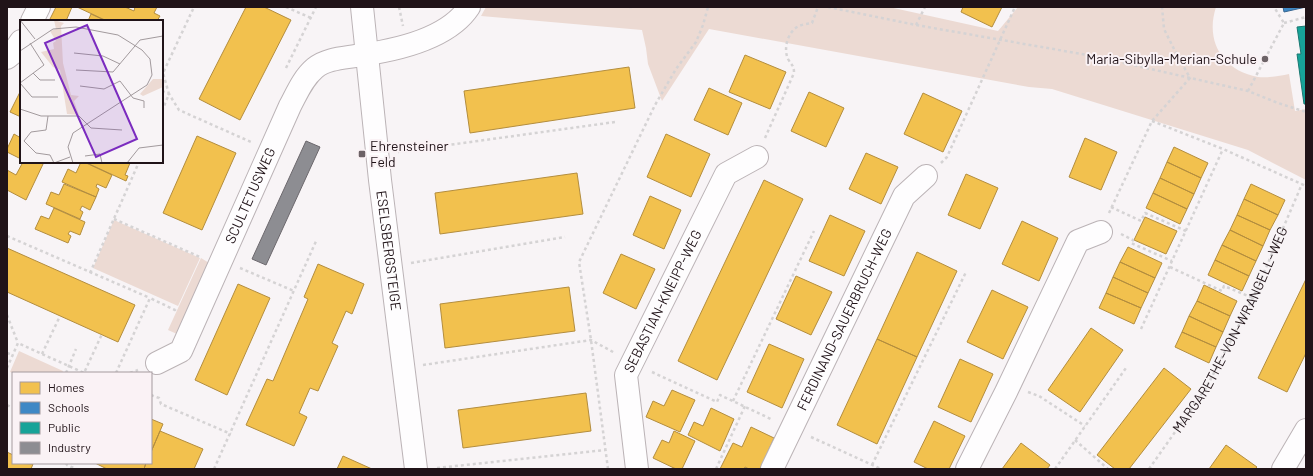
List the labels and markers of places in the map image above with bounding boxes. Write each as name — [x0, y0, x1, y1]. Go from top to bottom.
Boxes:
place label: Maria-Sibylla-Merian-Schule — [1086, 50, 1257, 67]
marker: Maria-Sibylla-Merian-Schule — [1260, 54, 1270, 64]
place label: Ehrensteiner Feld — [370, 137, 449, 170]
marker: Ehrensteiner Feld — [357, 149, 367, 159]

